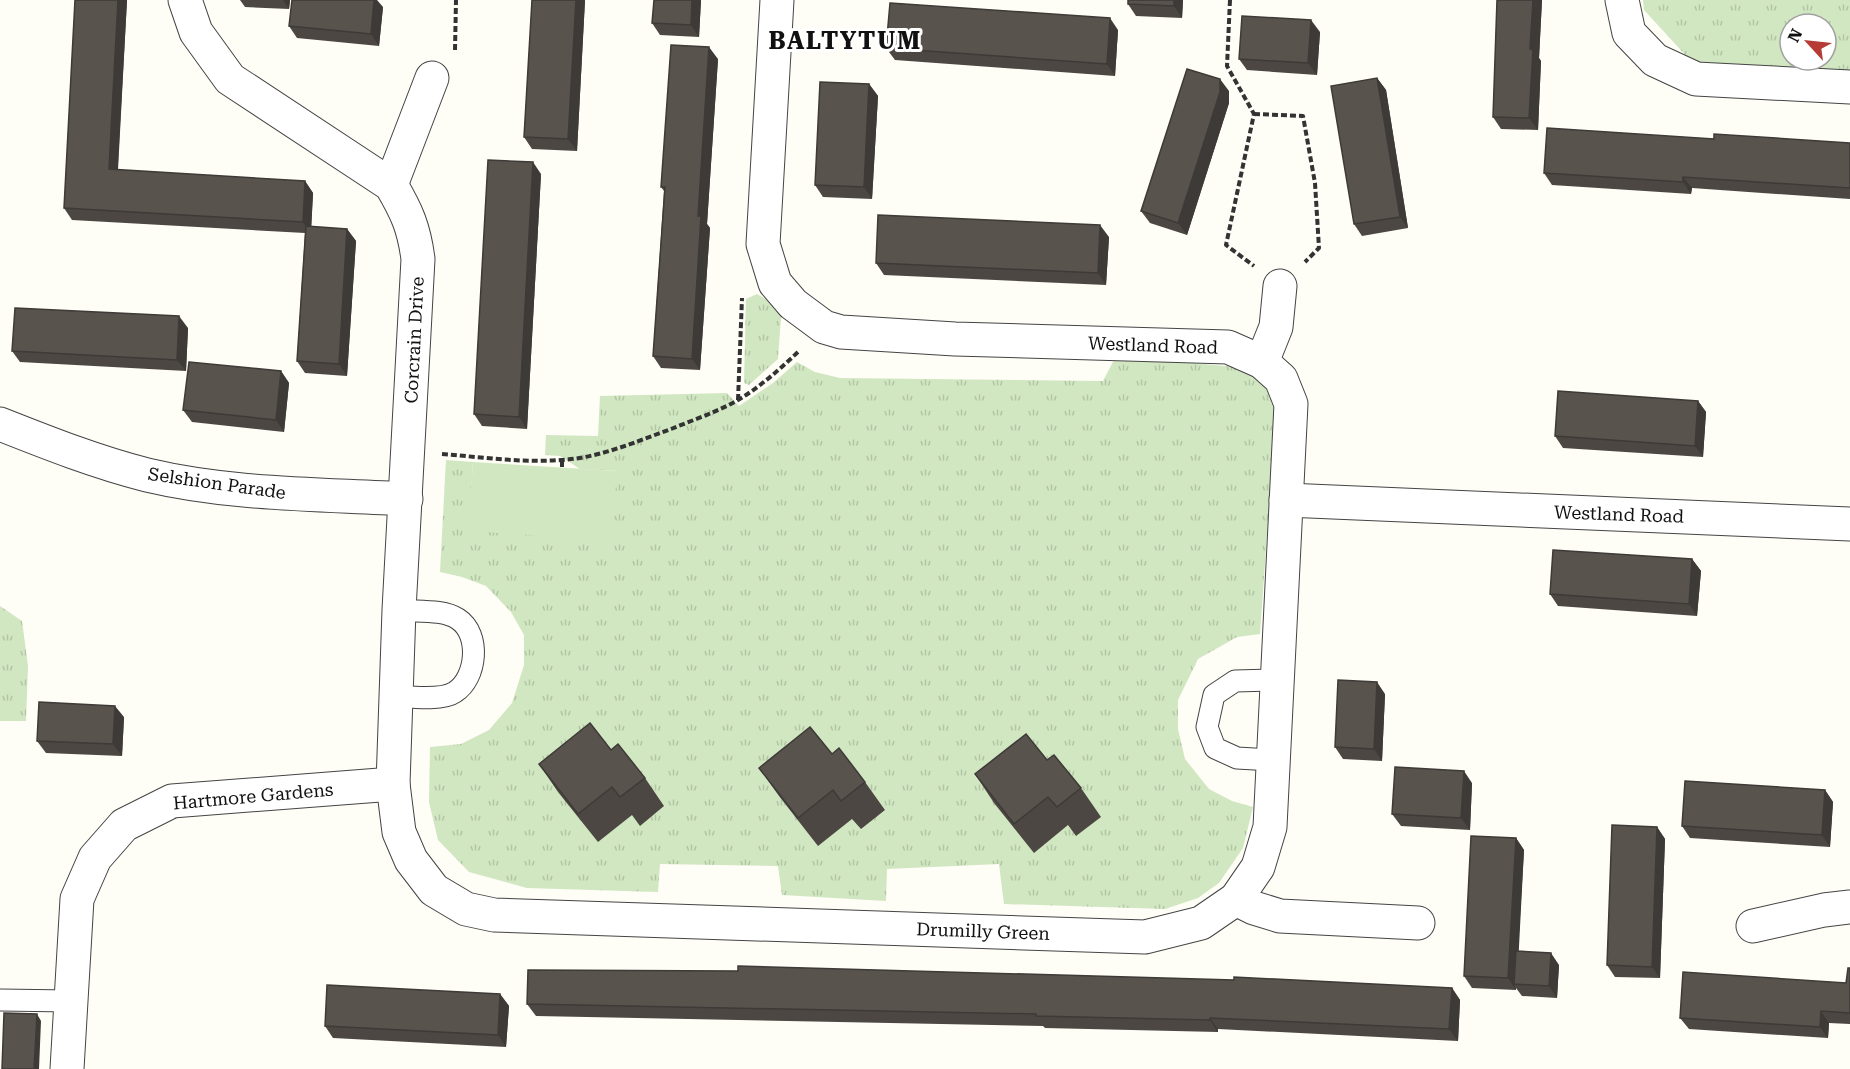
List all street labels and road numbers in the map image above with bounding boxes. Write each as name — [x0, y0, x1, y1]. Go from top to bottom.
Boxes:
street label: Corcrain Drive — [400, 276, 428, 404]
street label: Westland Road — [1088, 332, 1219, 358]
street label: Selshion Parade — [147, 463, 287, 503]
street label: Westland Road — [1554, 501, 1685, 527]
street label: Hartmore Gardens — [172, 779, 334, 813]
street label: Drumilly Green — [916, 918, 1051, 944]

